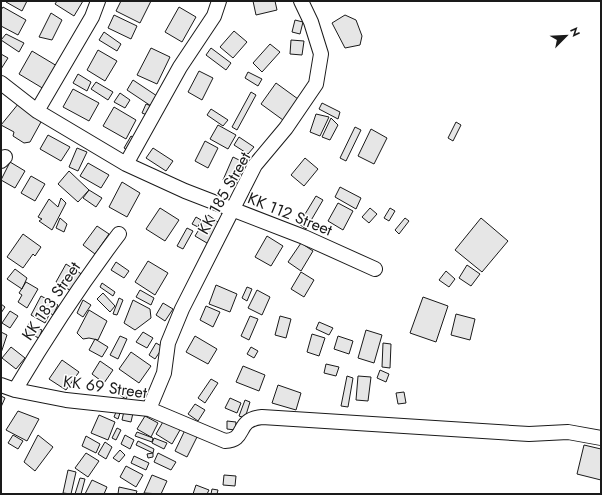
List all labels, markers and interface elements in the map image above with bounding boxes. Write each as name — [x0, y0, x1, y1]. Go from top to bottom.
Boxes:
north arrow — [546, 16, 586, 56]
text: N — [566, 25, 584, 39]
street label: KK 185 Street — [192, 148, 256, 238]
street label: KK 112 Street — [244, 187, 336, 241]
street label: KK 183 Street — [16, 257, 86, 345]
street label: KK 69 Street — [62, 370, 148, 404]

